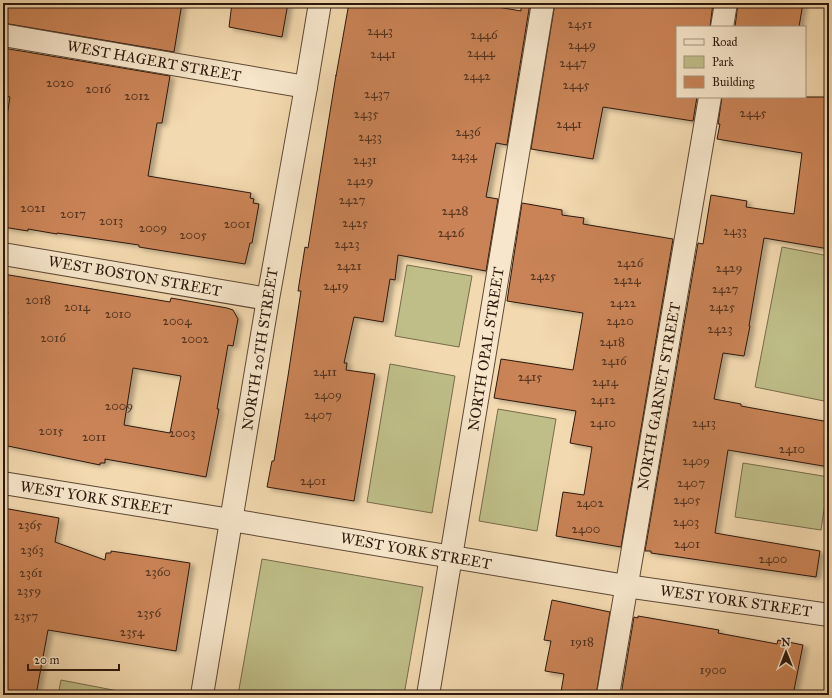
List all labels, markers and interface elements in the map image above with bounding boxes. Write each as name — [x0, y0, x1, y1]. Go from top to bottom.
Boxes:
house number: 2451 — [568, 16, 592, 32]
house number: 2443 — [367, 23, 393, 39]
legend — [676, 26, 806, 98]
house number: 2446 — [470, 27, 498, 43]
text: Road — [712, 35, 738, 49]
street label: WEST HAGERT STREET — [65, 37, 243, 85]
house number: 2449 — [568, 37, 596, 53]
house number: 2444 — [467, 45, 496, 61]
house number: 2441 — [370, 46, 396, 62]
house number: 2447 — [559, 55, 587, 71]
text: Park — [712, 55, 734, 69]
house number: 2442 — [463, 68, 491, 84]
house number: 2020 — [46, 75, 74, 91]
text: Building — [712, 75, 755, 90]
house number: 2445 — [563, 77, 589, 93]
house number: 2016 — [85, 81, 111, 97]
house number: 2437 — [364, 86, 390, 102]
house number: 2012 — [124, 88, 150, 104]
house number: 2445 — [740, 105, 766, 121]
house number: 2435 — [354, 106, 378, 122]
house number: 2441 — [556, 116, 582, 132]
house number: 2436 — [455, 124, 481, 140]
house number: 2433 — [358, 129, 382, 145]
house number: 2434 — [451, 148, 478, 164]
house number: 2431 — [353, 152, 377, 168]
house number: 2429 — [346, 173, 374, 189]
house number: 2427 — [339, 192, 365, 208]
house number: 2021 — [20, 200, 46, 216]
house number: 2428 — [442, 203, 469, 219]
house number: 2017 — [60, 206, 86, 222]
house number: 2013 — [99, 213, 123, 229]
house number: 2425 — [342, 215, 368, 231]
house number: 2001 — [224, 216, 250, 232]
house number: 2009 — [139, 220, 167, 236]
house number: 2433 — [723, 223, 747, 239]
house number: 2426 — [438, 225, 465, 241]
house number: 2005 — [179, 227, 207, 243]
house number: 2423 — [334, 236, 360, 252]
street label: WEST BOSTON STREET — [47, 252, 223, 300]
house number: 2426 — [617, 255, 644, 271]
house number: 2421 — [336, 258, 362, 274]
house number: 2429 — [715, 260, 743, 276]
street label: NORTH 20TH STREET — [238, 266, 282, 432]
street label: NORTH OPAL STREET — [464, 266, 508, 432]
house number: 2425 — [530, 268, 556, 284]
house number: 2424 — [613, 272, 641, 288]
house number: 2419 — [323, 278, 349, 294]
house number: 2427 — [712, 281, 738, 297]
house number: 2018 — [25, 292, 51, 308]
house number: 2422 — [610, 295, 637, 311]
house number: 2014 — [64, 299, 91, 315]
house number: 2425 — [709, 299, 735, 315]
street label: NORTH GARNET STREET — [634, 301, 684, 491]
house number: 2010 — [105, 306, 131, 322]
house number: 2004 — [163, 313, 192, 329]
house number: 2420 — [606, 313, 634, 329]
house number: 2423 — [707, 321, 733, 337]
house number: 2016 — [40, 330, 66, 346]
house number: 2002 — [181, 331, 210, 347]
house number: 2418 — [599, 334, 625, 350]
house number: 2416 — [601, 353, 627, 369]
house number: 2411 — [313, 364, 337, 380]
house number: 2415 — [518, 369, 542, 385]
house number: 2414 — [592, 374, 619, 390]
house number: 2409 — [314, 387, 342, 403]
house number: 2412 — [590, 392, 616, 408]
house number: 2009 — [105, 398, 133, 414]
house number: 2407 — [304, 407, 332, 423]
house number: 2410 — [590, 415, 616, 431]
house number: 2413 — [692, 415, 716, 431]
house number: 2015 — [39, 423, 63, 439]
house number: 2003 — [169, 425, 195, 441]
house number: 2011 — [82, 429, 106, 445]
house number: 2410 — [779, 441, 805, 457]
house number: 2409 — [682, 453, 710, 469]
house number: 2401 — [300, 473, 326, 489]
house number: 2407 — [677, 475, 705, 491]
street label: WEST YORK STREET — [19, 477, 173, 519]
house number: 2405 — [673, 492, 701, 508]
house number: 2402 — [576, 495, 604, 511]
house number: 2403 — [673, 514, 699, 530]
house number: 2365 — [18, 517, 42, 533]
house number: 2400 — [572, 521, 600, 537]
street label: WEST YORK STREET — [339, 529, 493, 573]
house number: 2401 — [674, 536, 700, 552]
house number: 2363 — [20, 542, 44, 558]
house number: 2400 — [759, 551, 787, 567]
house number: 2360 — [145, 564, 171, 580]
house number: 2361 — [19, 565, 43, 581]
street label: WEST YORK STREET — [659, 581, 813, 621]
house number: 2359 — [17, 583, 41, 599]
house number: 2356 — [137, 605, 161, 621]
house number: 2357 — [14, 608, 38, 624]
house number: 2354 — [120, 624, 145, 640]
north arrow — [766, 632, 806, 672]
house number: 1918 — [570, 634, 594, 650]
text: N — [781, 636, 791, 649]
scale bar — [28, 646, 119, 672]
text: 20 m — [34, 653, 60, 667]
house number: 1900 — [699, 662, 727, 678]

